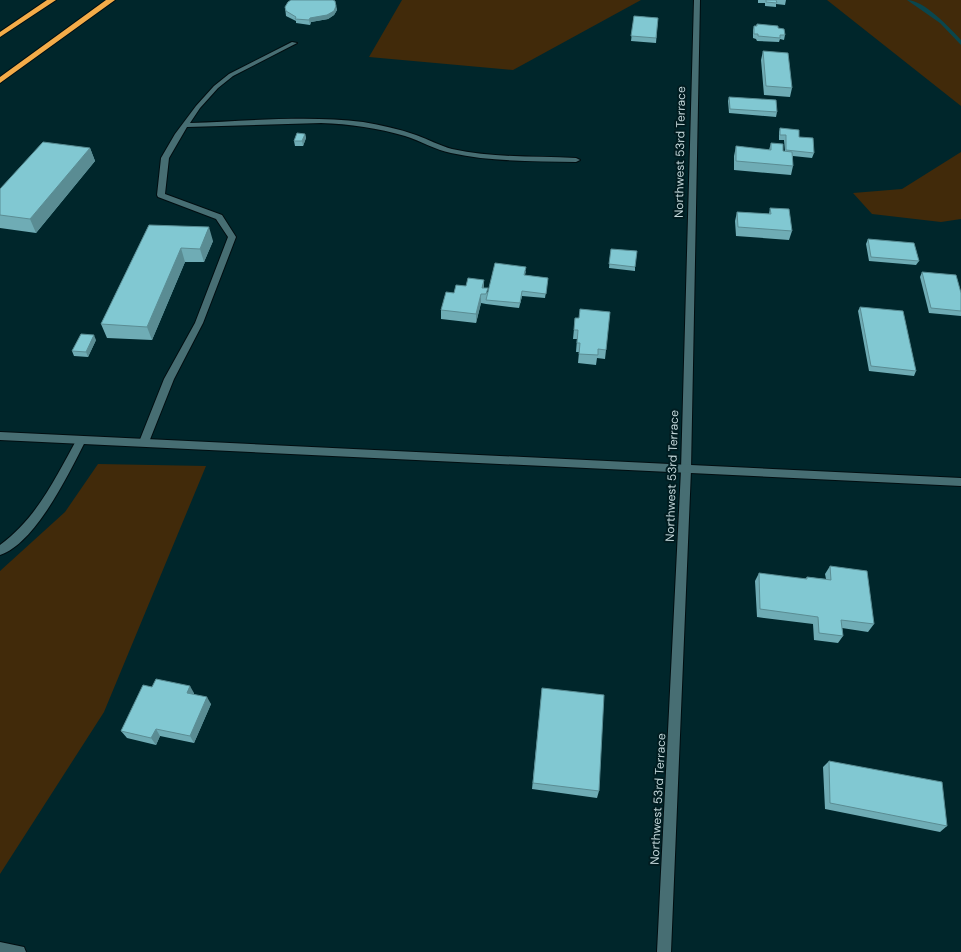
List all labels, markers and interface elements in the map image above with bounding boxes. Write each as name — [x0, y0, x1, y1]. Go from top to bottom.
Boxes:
street label: Northwest 53rd Terrace — [671, 86, 689, 218]
street label: Northwest 53rd Terrace — [662, 410, 682, 542]
street label: Northwest 53rd Terrace — [647, 733, 669, 865]

